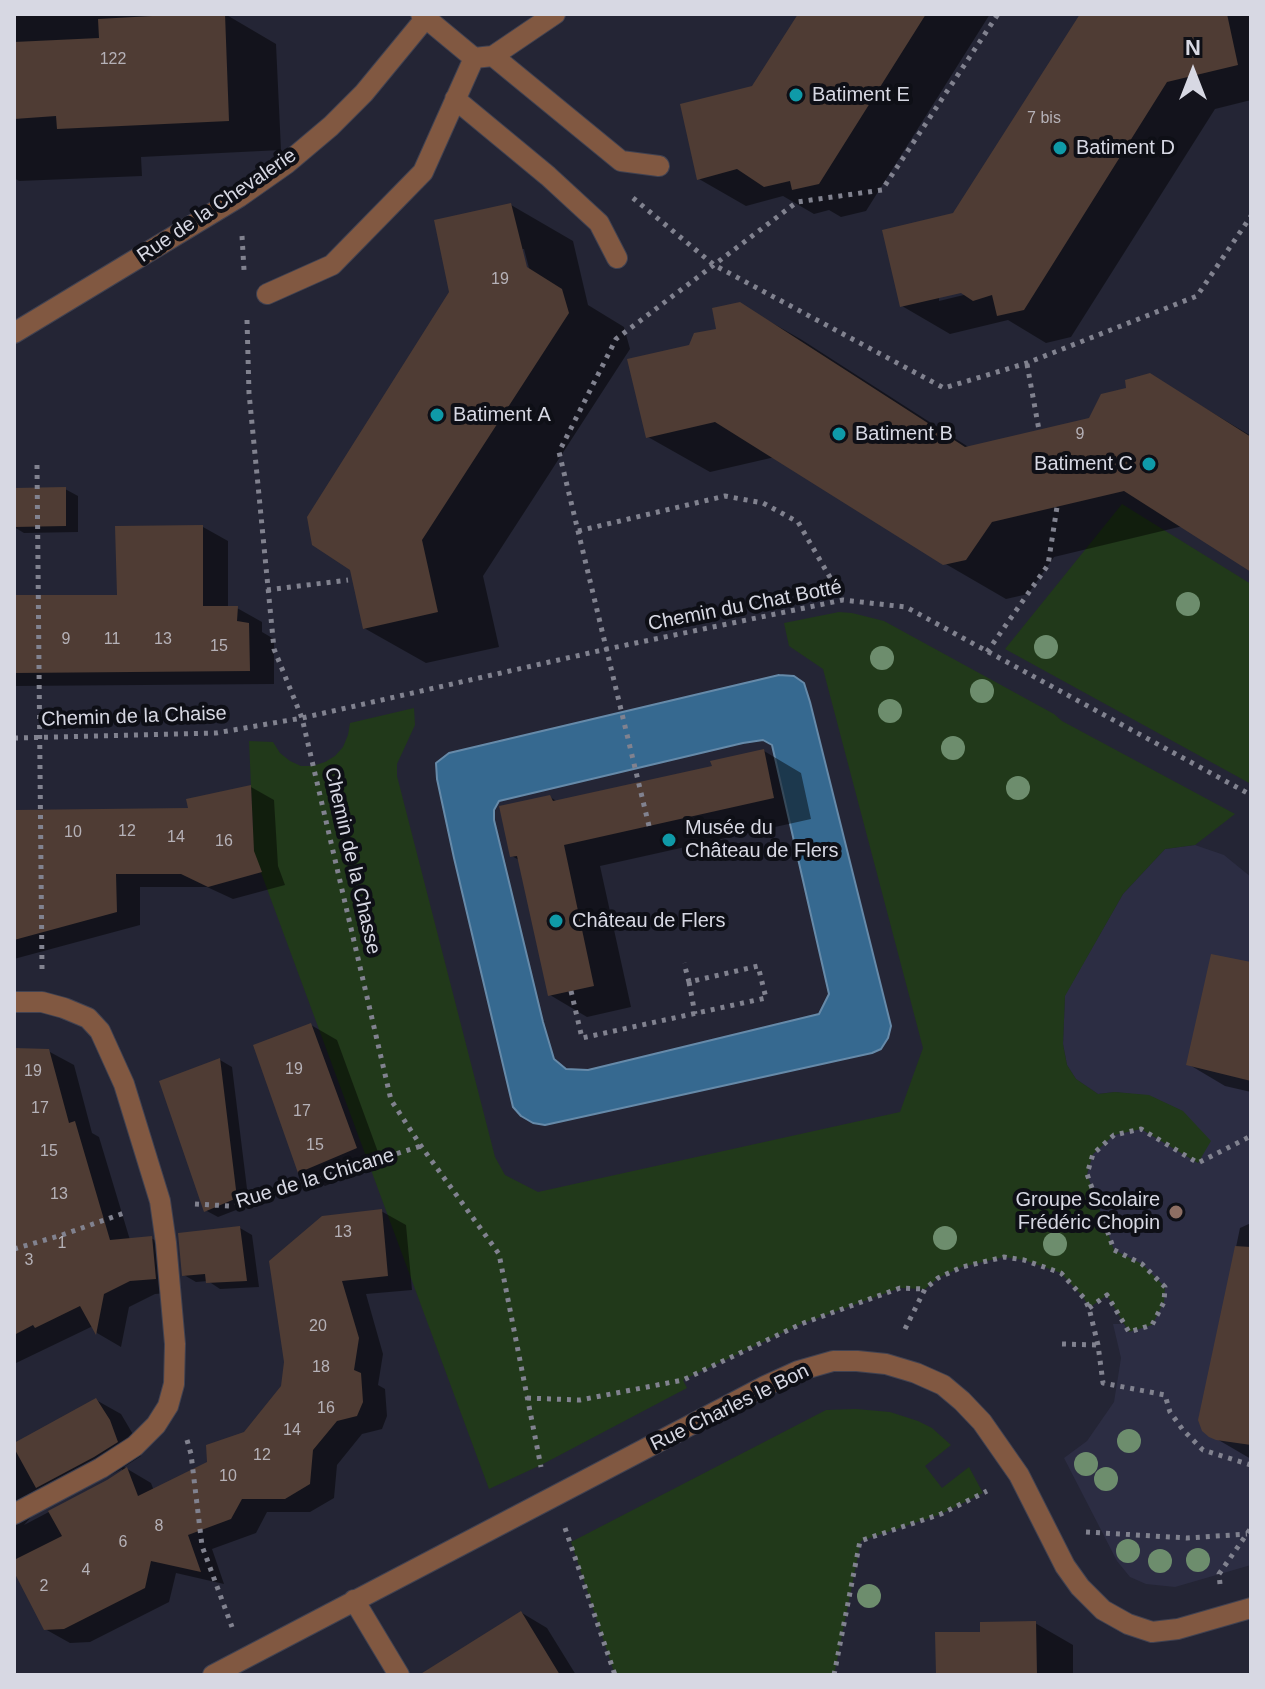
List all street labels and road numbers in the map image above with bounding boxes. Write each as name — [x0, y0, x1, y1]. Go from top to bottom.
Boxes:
street label: Rue de la Chevalerie — [133, 144, 301, 268]
street label: Chemin du Chat Botté — [646, 575, 844, 637]
street label: Chemin de la Chaise — [41, 702, 227, 732]
street label: Chemin de la Chasse — [319, 765, 385, 957]
street label: Rue de la Chicane — [233, 1143, 397, 1215]
street label: Rue Charles le Bon — [647, 1359, 813, 1457]

